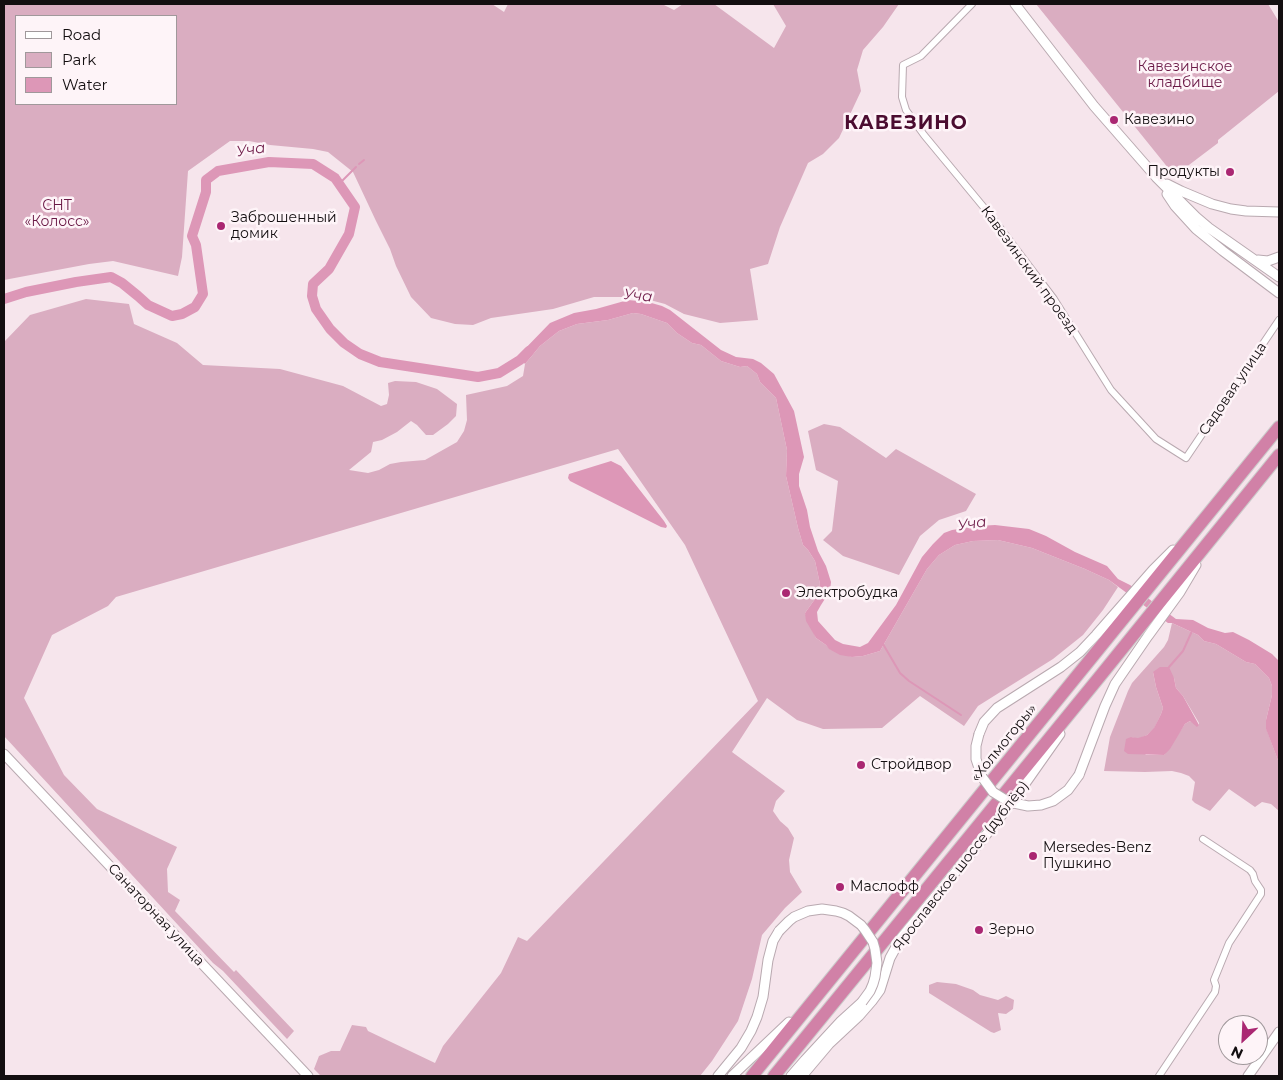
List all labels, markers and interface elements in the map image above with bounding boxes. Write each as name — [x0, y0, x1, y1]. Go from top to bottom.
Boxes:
legend — [15, 15, 178, 105]
text: Road — [62, 25, 101, 44]
text: Park — [62, 50, 96, 69]
park label: Кавезинское кладбище — [1138, 59, 1232, 92]
text: Water — [62, 75, 108, 94]
district label: КАВЕЗИНО — [843, 112, 969, 134]
place label: Кавезино — [1124, 112, 1194, 128]
marker: Кавезино — [1108, 114, 1120, 126]
water label: Уча — [235, 139, 267, 161]
place label: Продукты — [1147, 164, 1220, 180]
marker: Продукты — [1224, 166, 1236, 178]
park label: СНТ «Колосс» — [24, 198, 90, 230]
street label: Кавезинский проезд — [977, 203, 1081, 337]
place label: Заброшенный домик — [231, 210, 337, 242]
marker: Заброшенный домик — [215, 220, 227, 232]
water label: Уча — [623, 286, 653, 306]
street label: Садовая улица — [1196, 339, 1270, 439]
water label: Уча — [956, 513, 988, 535]
place label: Электробудка — [796, 585, 898, 601]
marker: Электробудка — [780, 587, 792, 599]
street label: «Холмогоры» — [967, 701, 1041, 785]
place label: Стройдвор — [871, 757, 952, 773]
marker: Стройдвор — [855, 759, 867, 771]
street label: Ярославское шоссе (дублёр) — [889, 778, 1033, 954]
place label: Mersedes-Benz Пушкино — [1043, 840, 1151, 872]
marker: Mersedes-Benz Пушкино — [1027, 850, 1039, 862]
street label: Санаторная улица — [104, 860, 208, 970]
place label: Маслофф — [850, 879, 919, 895]
marker: Маслофф — [834, 881, 846, 893]
place label: Зерно — [989, 922, 1034, 938]
marker: Зерно — [973, 924, 985, 936]
north arrow — [1218, 1015, 1268, 1065]
text: N — [1228, 1042, 1246, 1063]

